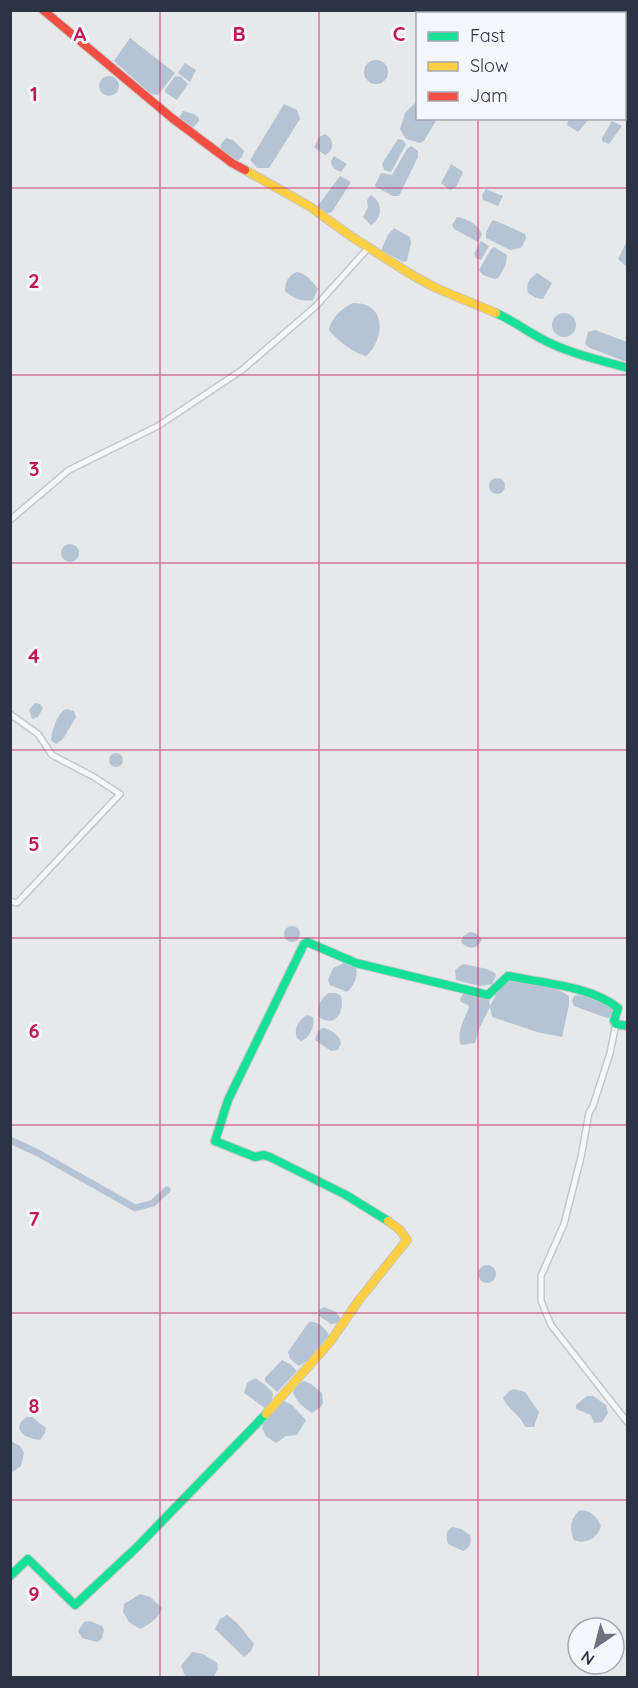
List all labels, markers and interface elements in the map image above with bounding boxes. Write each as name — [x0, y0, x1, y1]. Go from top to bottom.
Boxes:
legend — [416, 12, 626, 120]
text: A — [74, 21, 87, 46]
text: B — [232, 21, 246, 46]
text: C — [393, 21, 406, 46]
text: Fast — [470, 24, 505, 47]
text: Slow — [470, 54, 508, 77]
text: 1 — [30, 81, 38, 106]
text: Jam — [470, 84, 508, 107]
text: 2 — [28, 268, 40, 293]
text: 3 — [29, 456, 39, 481]
text: 4 — [28, 643, 40, 668]
text: 5 — [28, 831, 40, 856]
text: 6 — [28, 1018, 40, 1043]
text: 7 — [29, 1206, 40, 1231]
text: 8 — [29, 1393, 40, 1418]
text: 9 — [28, 1581, 40, 1606]
north arrow — [566, 1616, 626, 1676]
text: N — [577, 1647, 598, 1670]

